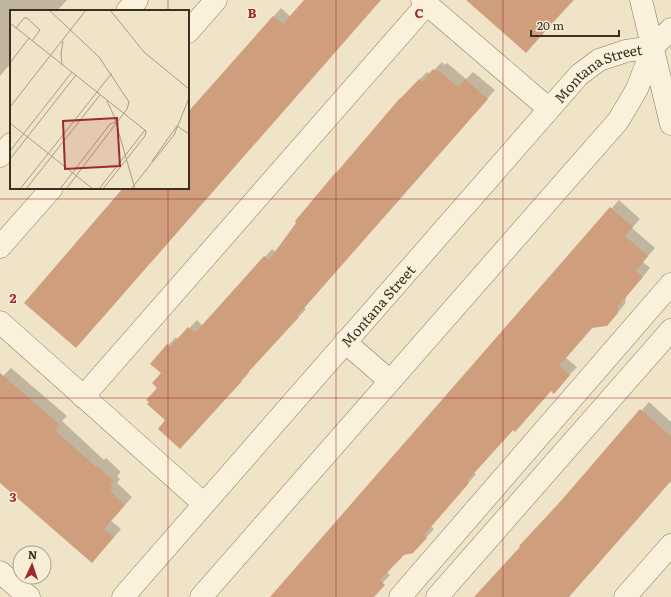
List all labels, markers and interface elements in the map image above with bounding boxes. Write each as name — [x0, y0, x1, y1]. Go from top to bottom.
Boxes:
text: B — [248, 3, 257, 22]
text: C — [414, 3, 424, 22]
inset map — [10, 10, 189, 189]
scale bar — [531, 12, 619, 38]
text: 20 m — [537, 16, 564, 34]
street label: Montana Street — [549, 39, 644, 107]
street label: Montana Street — [336, 260, 419, 351]
text: 2 — [10, 288, 17, 307]
text: 3 — [9, 487, 17, 506]
north arrow — [12, 545, 52, 585]
text: N — [28, 546, 38, 562]

